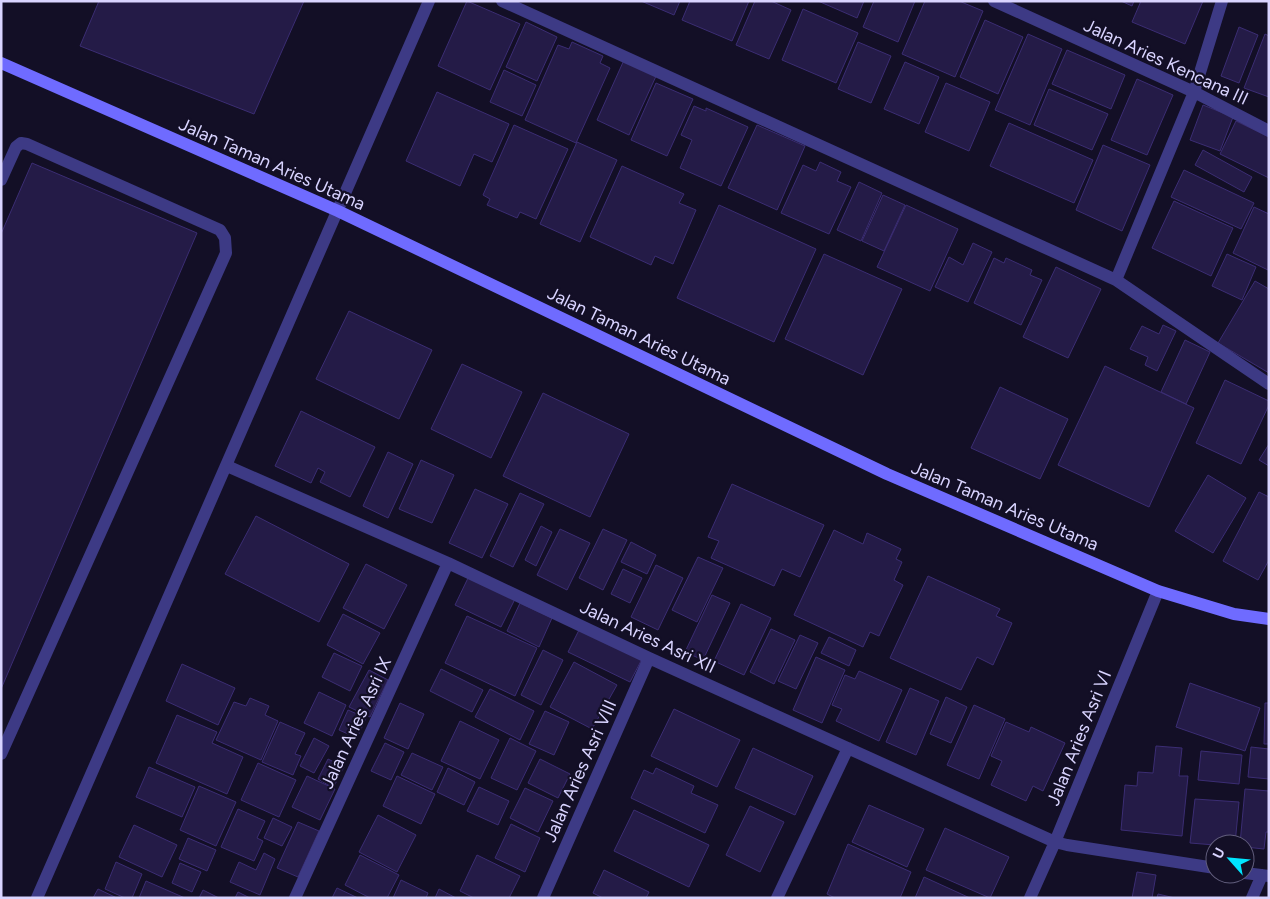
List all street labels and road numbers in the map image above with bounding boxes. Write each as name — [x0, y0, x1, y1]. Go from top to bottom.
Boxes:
street label: Jalan Aries Kencana III — [1080, 14, 1252, 110]
street label: Jalan Taman Aries Utama — [176, 113, 368, 215]
street label: Jalan Taman Aries Utama — [544, 282, 734, 390]
street label: Jalan Taman Aries Utama — [908, 457, 1102, 555]
street label: Jalan Aries Asri XII — [577, 596, 719, 678]
street label: Jalan Aries Asri IX — [316, 654, 396, 792]
street label: Jalan Aries Asri VI — [1042, 667, 1116, 809]
street label: Jalan Aries Asri VIII — [539, 696, 621, 846]

